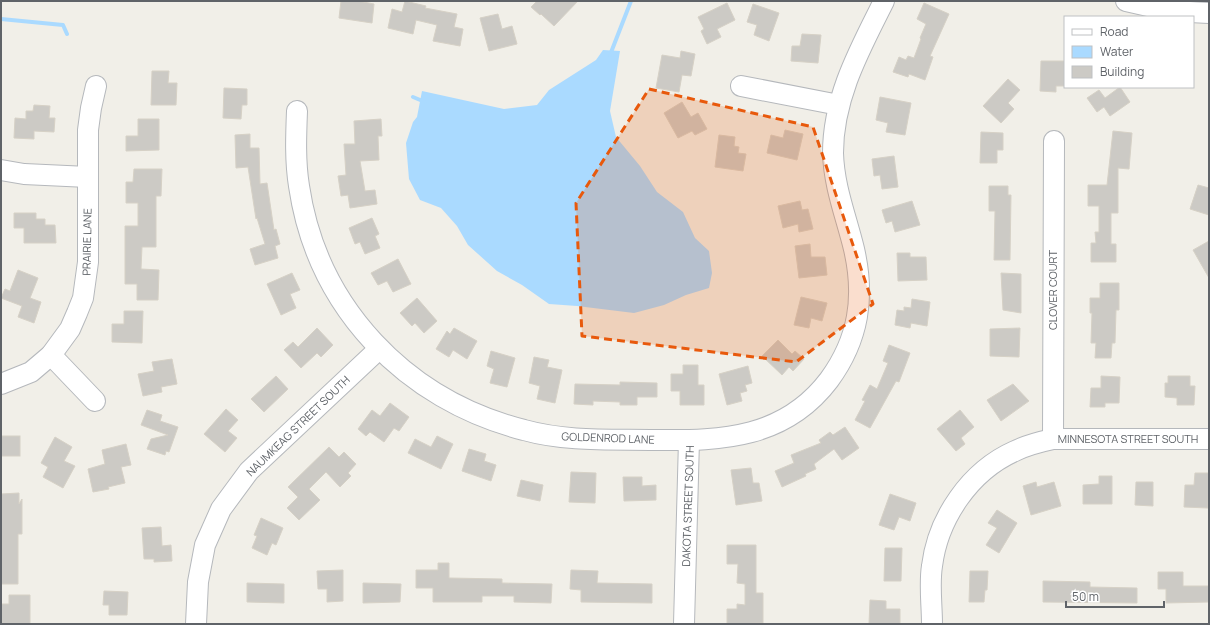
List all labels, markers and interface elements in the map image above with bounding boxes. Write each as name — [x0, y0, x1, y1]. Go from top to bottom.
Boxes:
legend — [1064, 16, 1194, 88]
text: Road — [1100, 23, 1128, 40]
text: Water — [1100, 43, 1134, 60]
text: Building — [1100, 63, 1144, 80]
street label: PRAIRIE LANE — [78, 208, 95, 276]
street label: CLOVER COURT — [1045, 250, 1060, 330]
street label: NAUMKEAG STREET SOUTH — [243, 372, 353, 479]
street label: GOLDENROD LANE — [561, 428, 655, 447]
street label: MINNESOTA STREET SOUTH — [1058, 431, 1198, 446]
street label: DAKOTA STREET SOUTH — [678, 445, 697, 567]
scale bar — [1066, 583, 1164, 609]
text: 50 m — [1072, 588, 1099, 605]

